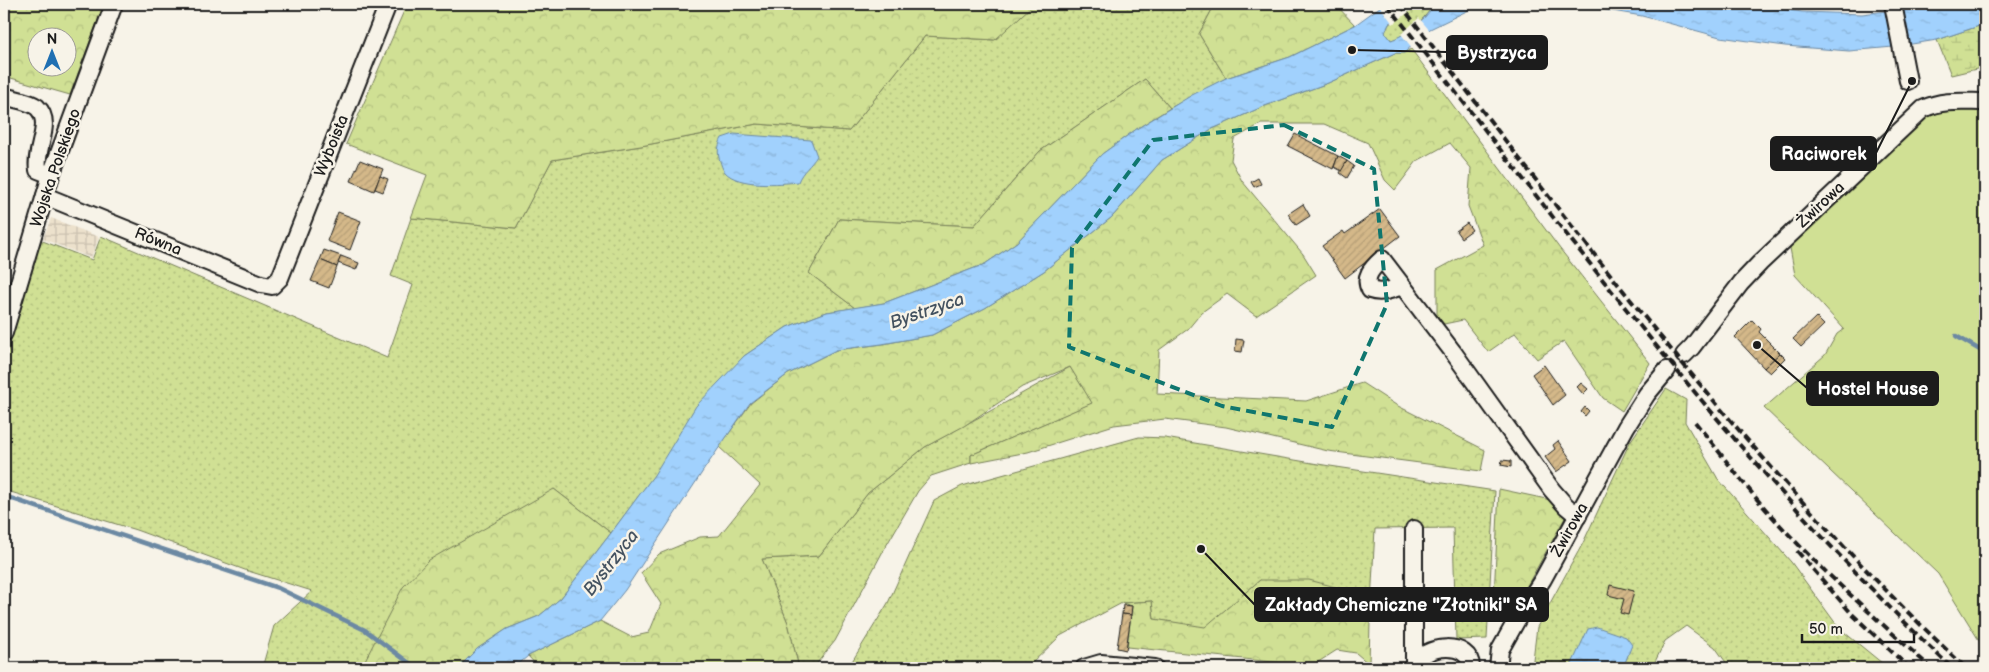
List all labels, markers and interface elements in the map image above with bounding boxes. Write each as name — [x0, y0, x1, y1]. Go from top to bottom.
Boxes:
north arrow — [28, 28, 78, 78]
text: N — [47, 31, 57, 48]
callout: Bystrzyca — [1447, 36, 1547, 69]
text: Bystrzyca — [1457, 43, 1537, 64]
street label: Wojska Polskiego — [27, 106, 85, 230]
street label: Wyboista — [311, 112, 353, 180]
callout: Raciworek — [1771, 137, 1876, 170]
text: Raciworek — [1781, 144, 1867, 165]
street label: Żwirowa — [1791, 177, 1849, 233]
street label: Równa — [132, 224, 184, 260]
water label: Bystrzyca — [887, 288, 967, 334]
callout: Hostel House — [1807, 372, 1938, 405]
text: Hostel House — [1818, 379, 1928, 400]
street label: Żwirowa — [1545, 499, 1592, 561]
water label: Bystrzyca — [579, 526, 643, 600]
callout: Zakłady Chemiczne "Złotniki" SA — [1255, 588, 1548, 621]
text: Zakłady Chemiczne "Złotniki" SA — [1265, 595, 1538, 616]
scale bar — [1802, 612, 1914, 644]
text: 50 m — [1809, 620, 1843, 639]

